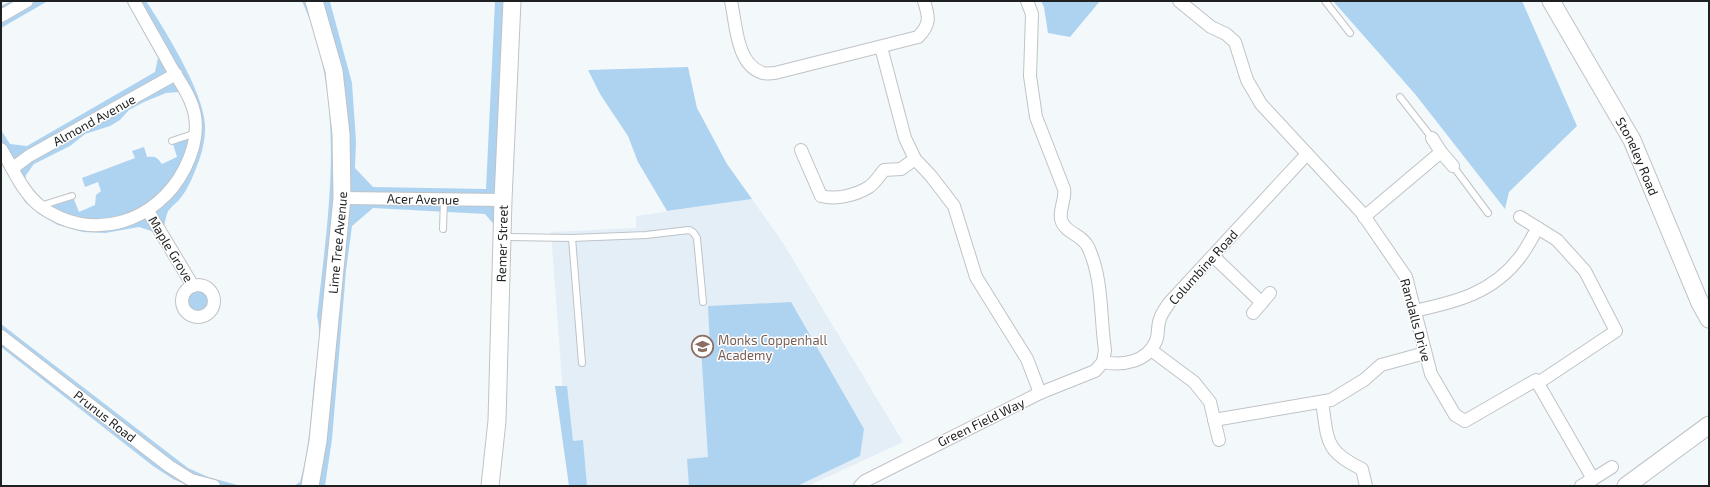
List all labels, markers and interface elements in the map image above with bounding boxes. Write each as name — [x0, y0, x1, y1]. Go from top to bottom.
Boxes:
street label: Almond Avenue — [50, 91, 138, 149]
street label: Stoneley Road — [1612, 114, 1662, 198]
street label: Acer Avenue — [387, 190, 459, 208]
street label: Lime Tree Avenue — [325, 192, 350, 294]
street label: Remer Street — [493, 205, 511, 282]
street label: Maple Grove — [145, 213, 197, 285]
street label: Columbine Road — [1165, 226, 1241, 308]
street label: Randalls Drive — [1397, 277, 1435, 363]
place label: Monks Coppenhall Academy — [718, 332, 827, 363]
school or university icon: Monks Coppenhall Academy — [690, 334, 716, 360]
street label: Prunus Road — [71, 387, 139, 445]
street label: Green Field Way — [935, 394, 1027, 450]

